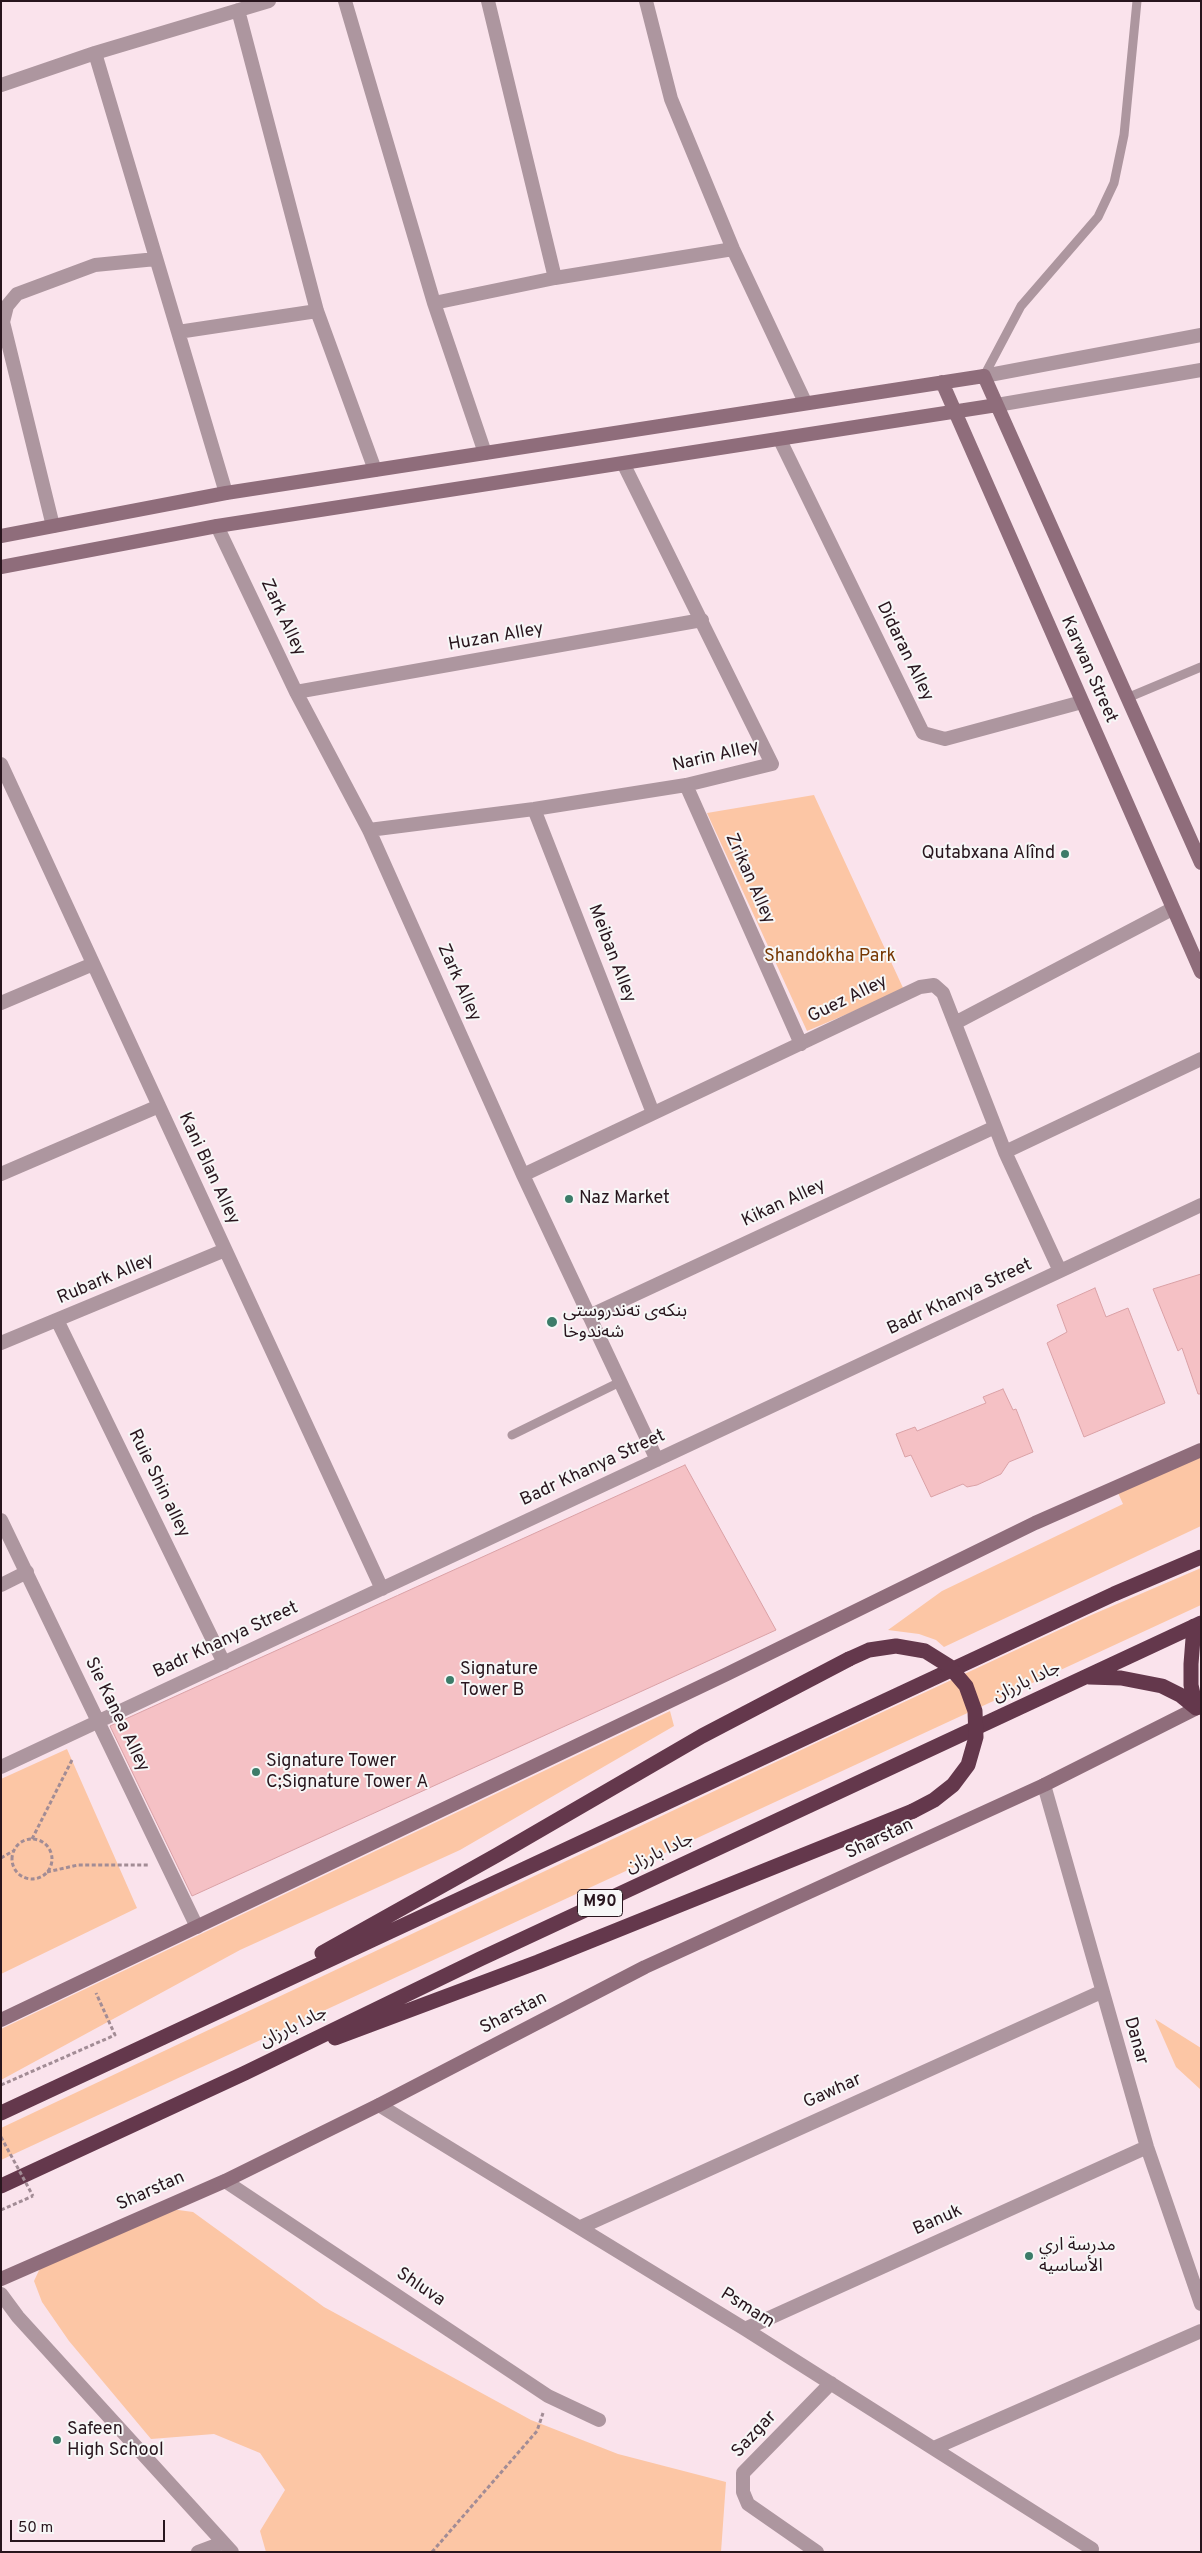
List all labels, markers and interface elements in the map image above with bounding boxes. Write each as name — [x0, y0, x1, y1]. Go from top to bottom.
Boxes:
street label: Zark Alley — [255, 576, 309, 660]
street label: Didaran Alley — [871, 599, 937, 705]
street label: Karwan Street — [1055, 613, 1121, 727]
street label: Huzan Alley — [447, 619, 545, 657]
street label: Narin Alley — [671, 737, 761, 777]
street label: Zrikan Alley — [719, 830, 779, 928]
place label: Qutabxana Alînd — [921, 843, 1055, 865]
marker: Qutabxana Alînd — [1059, 848, 1071, 860]
street label: Meiban Alley — [582, 902, 640, 1006]
street label: Zark Alley — [431, 941, 485, 1025]
park label: Shandokha Park — [764, 946, 896, 968]
street label: Guez Alley — [805, 971, 891, 1029]
street label: Kani Blan Alley — [173, 1109, 243, 1229]
street label: Kikan Alley — [739, 1175, 829, 1233]
place label: Naz Market — [579, 1188, 670, 1210]
marker: Naz Market — [563, 1193, 575, 1205]
street label: Rubark Alley — [54, 1250, 158, 1310]
street label: Badr Khanya Street — [884, 1255, 1036, 1341]
place label: بنکەی تەندروستی شەندوخا — [563, 1301, 687, 1344]
marker: بنکەی تەندروستی شەندوخا — [545, 1315, 559, 1329]
street label: Ruie Shin alley — [122, 1426, 194, 1542]
street label: Badr Khanya Street — [517, 1426, 669, 1512]
street label: Badr Khanya Street — [150, 1598, 302, 1684]
street label: Sie Kanea Alley — [79, 1654, 153, 1776]
street label: جادا بارزان — [990, 1658, 1064, 1708]
place label: Signature Tower B — [460, 1659, 538, 1702]
marker: Signature Tower B — [444, 1674, 456, 1686]
place label: Signature Tower C;Signature Tower A — [266, 1751, 429, 1794]
marker: Signature Tower C;Signature Tower A — [250, 1766, 262, 1778]
street label: Sharstan — [843, 1815, 917, 1865]
street label: جادا بارزان — [623, 1829, 697, 1879]
road number: M90 — [578, 1890, 622, 1916]
street label: Sharstan — [477, 1988, 551, 2040]
street label: جادا بارزان — [257, 2002, 331, 2054]
street label: Danar — [1118, 2015, 1152, 2067]
street label: Gawhar — [801, 2070, 865, 2114]
street label: Sharstan — [114, 2167, 188, 2217]
street label: Banuk — [910, 2201, 966, 2241]
place label: مدرسة اري الأساسية — [1039, 2235, 1116, 2278]
marker: مدرسة اري الأساسية — [1023, 2250, 1035, 2262]
street label: Shluva — [391, 2264, 449, 2312]
street label: Psmam — [716, 2284, 778, 2334]
street label: Sazgar — [728, 2407, 782, 2463]
place label: Safeen High School — [67, 2419, 164, 2462]
marker: Safeen High School — [51, 2434, 63, 2446]
scale bar — [12, 2510, 168, 2542]
text: 50 m — [18, 2519, 53, 2538]

